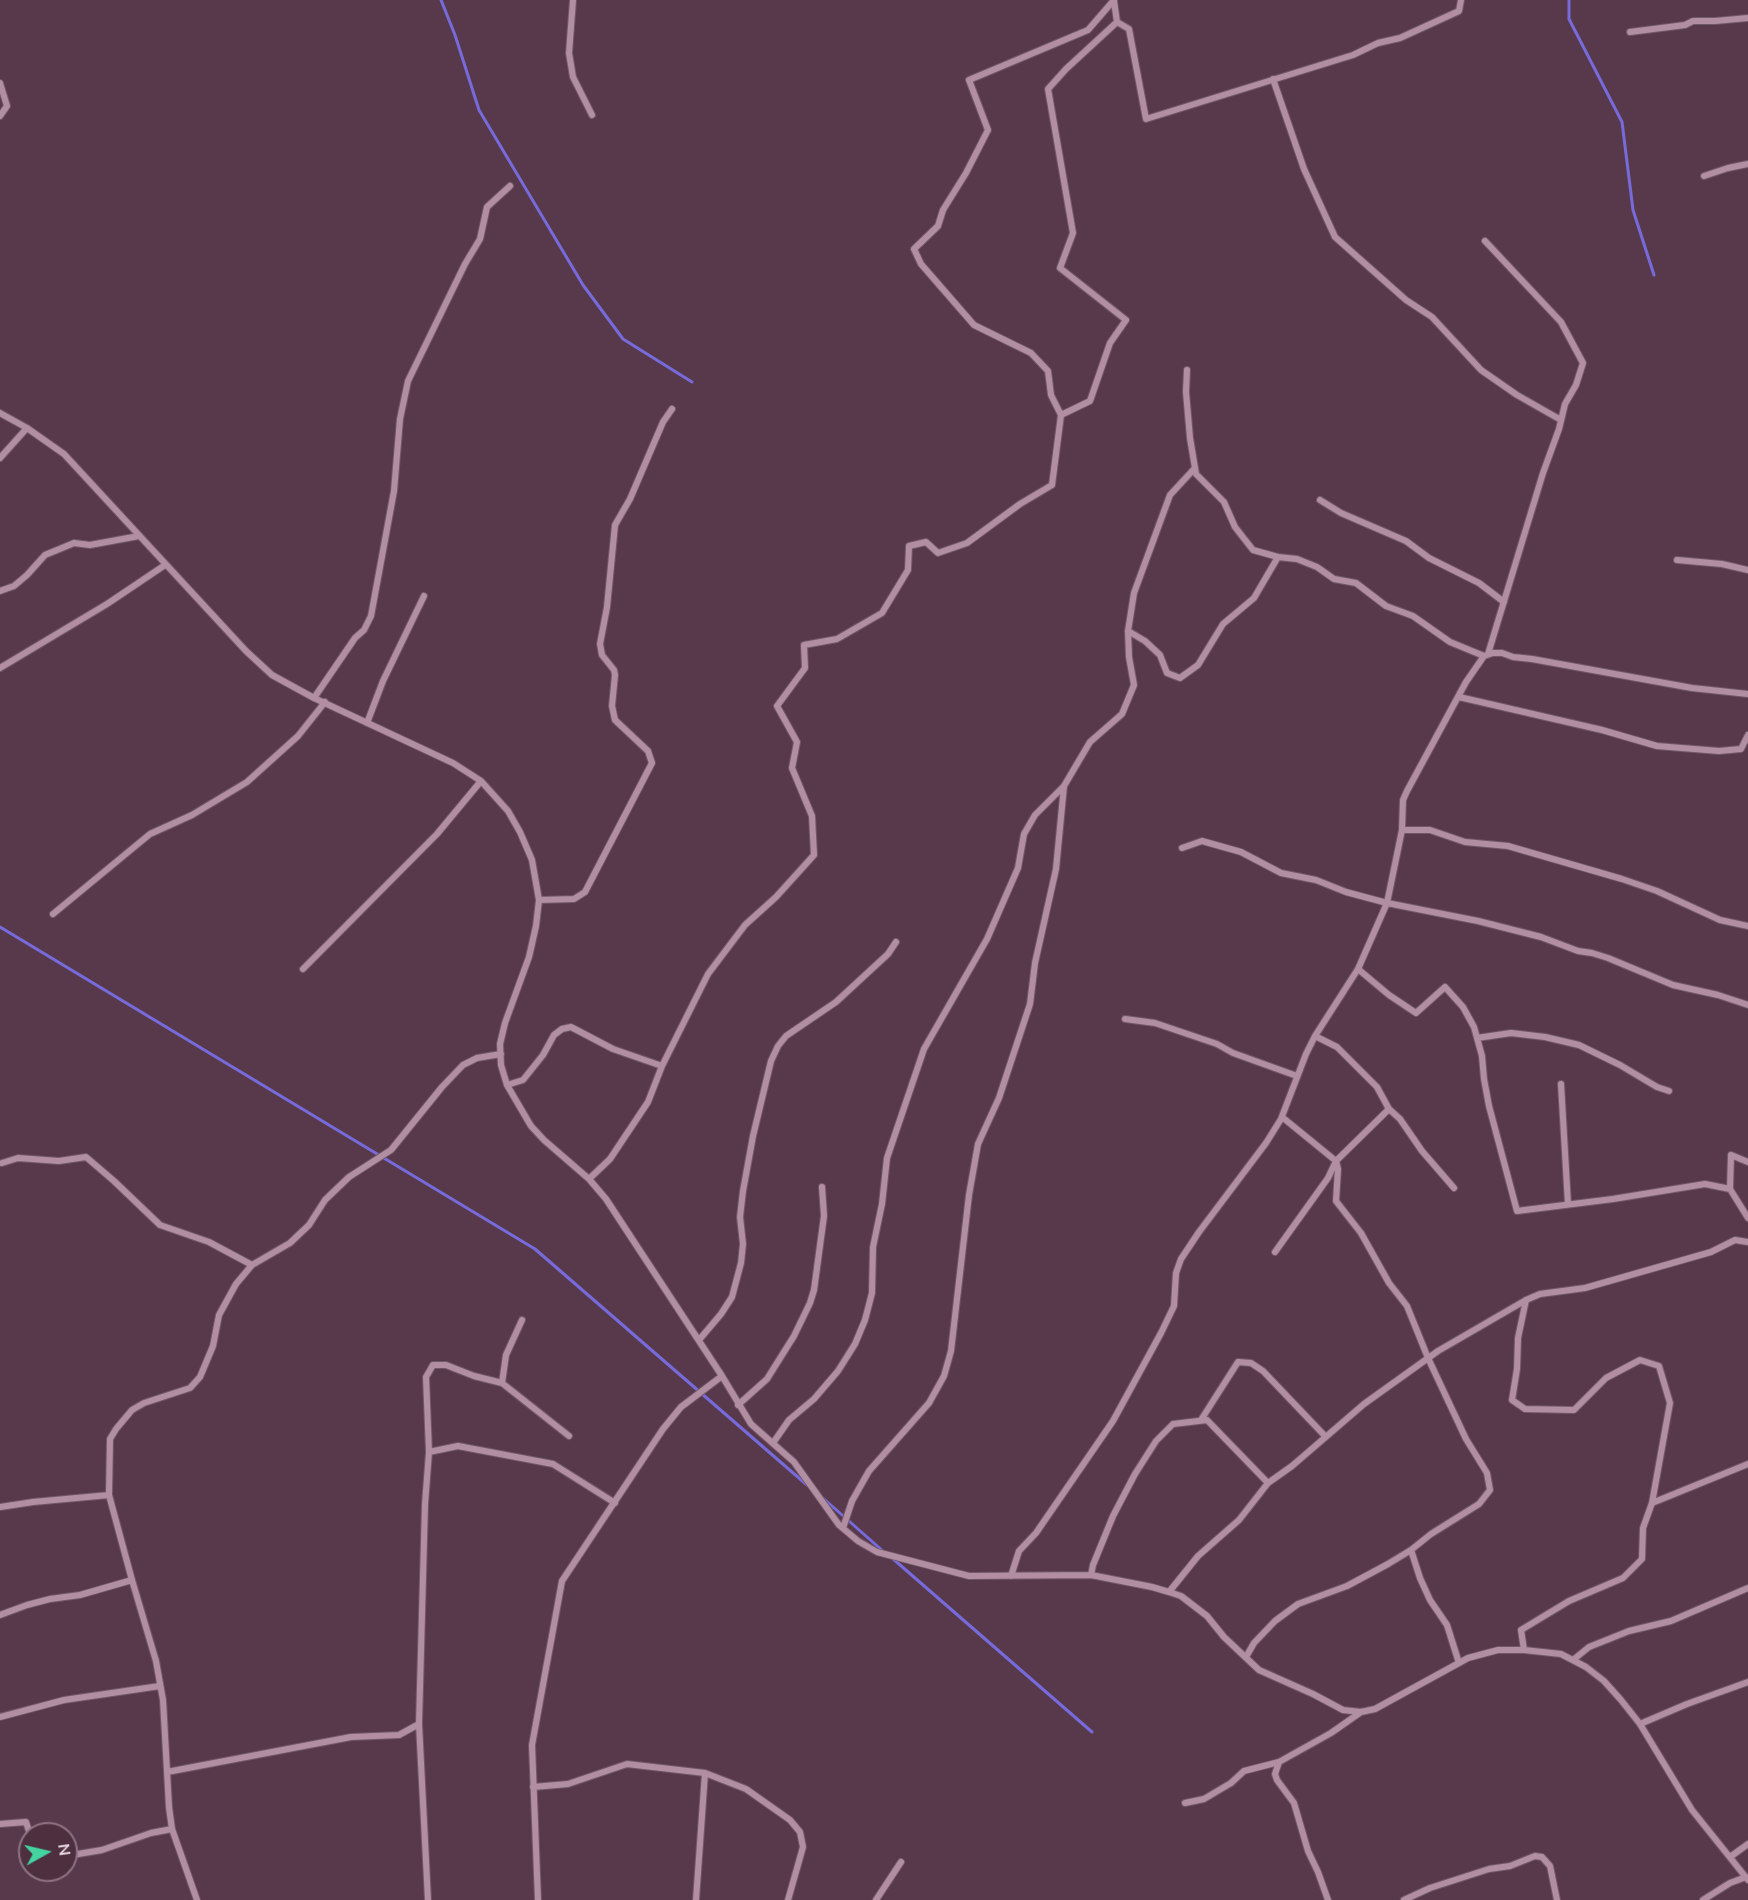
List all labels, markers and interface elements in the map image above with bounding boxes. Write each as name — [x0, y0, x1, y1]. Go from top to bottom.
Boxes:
north arrow — [18, 1822, 78, 1882]
text: N — [52, 1842, 76, 1857]

